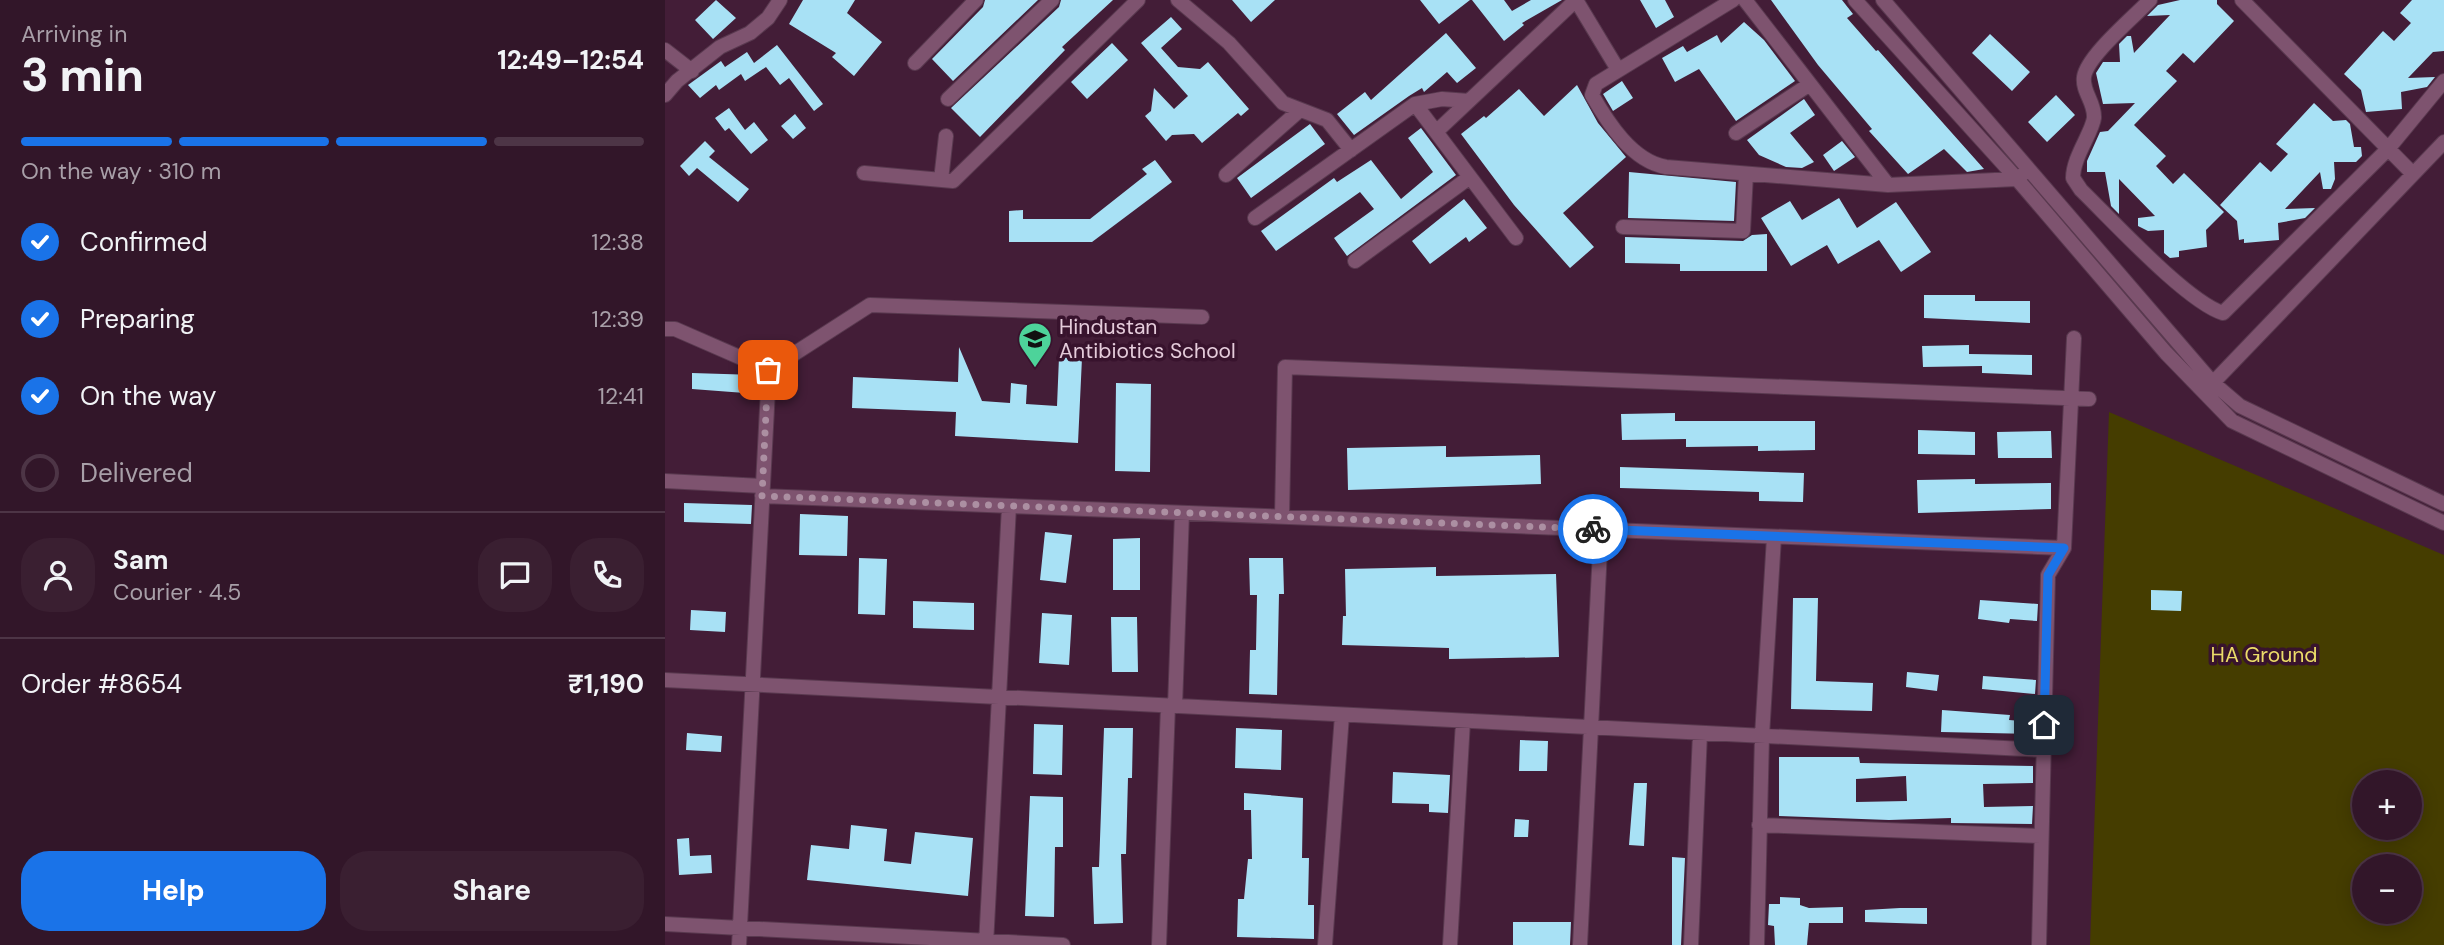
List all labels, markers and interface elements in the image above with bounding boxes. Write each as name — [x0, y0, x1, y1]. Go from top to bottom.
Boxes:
text: Arriving in — [21, 19, 127, 49]
text: 12:49–12:54 — [497, 43, 644, 77]
text: 3 min — [21, 45, 144, 105]
text: On the way · 310 m — [21, 156, 221, 186]
icon: check — [21, 223, 59, 261]
text: Confirmed — [80, 225, 207, 259]
text: 12:38 — [591, 227, 644, 257]
icon: check — [21, 300, 59, 338]
text: Preparing — [80, 302, 195, 336]
text: 12:39 — [592, 304, 644, 334]
place label: Hindustan Antibiotics School — [1059, 313, 1236, 365]
school or university icon: Hindustan Antibiotics School — [1016, 320, 1054, 369]
pin — [738, 340, 798, 400]
icon: bag — [749, 351, 787, 389]
icon: check — [21, 377, 59, 415]
text: On the way — [80, 379, 216, 413]
text: 12:41 — [598, 381, 644, 411]
text: Delivered — [80, 456, 193, 490]
courier — [1558, 494, 1628, 564]
icon: bike — [1574, 510, 1612, 548]
button: person — [21, 538, 95, 612]
button: chat — [478, 538, 552, 612]
button: phone — [570, 538, 644, 612]
text: Sam — [113, 543, 168, 577]
text: Courier · 4.5 — [113, 577, 241, 607]
park label: HA Ground — [2211, 641, 2317, 669]
text: Order #8654 — [21, 667, 182, 701]
text: ₹1,190 — [568, 667, 644, 701]
pin — [2014, 695, 2074, 755]
icon: home — [2025, 706, 2063, 744]
map controls — [2352, 770, 2422, 924]
button: + — [2352, 770, 2422, 840]
button: Help — [21, 851, 326, 931]
button: Share — [340, 851, 644, 931]
button: − — [2352, 854, 2422, 924]

